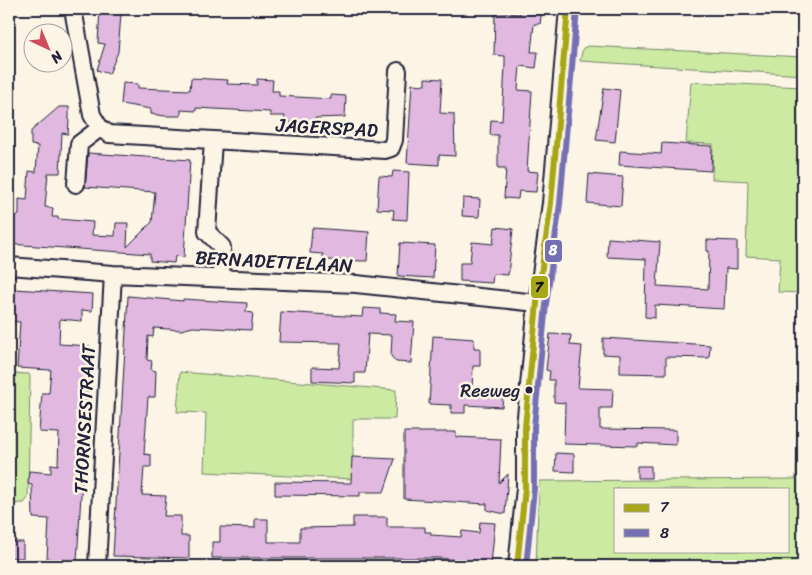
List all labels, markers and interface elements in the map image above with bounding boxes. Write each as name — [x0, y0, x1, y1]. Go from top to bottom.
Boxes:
north arrow — [22, 22, 72, 72]
text: N — [44, 44, 70, 70]
street label: JAGERSPAD — [274, 108, 379, 147]
text: 8 — [548, 238, 558, 263]
line badge: 8 — [544, 239, 563, 263]
street label: BERNADETTELAAN — [194, 241, 354, 282]
line badge: 7 — [530, 275, 549, 299]
text: 7 — [535, 275, 544, 300]
street label: THORNSESTRAAT — [64, 342, 105, 495]
place label: Reeweg — [460, 375, 520, 407]
marker: Reeweg — [524, 385, 534, 395]
legend — [614, 488, 790, 552]
text: 7 — [660, 494, 670, 520]
text: 8 — [660, 520, 669, 546]

